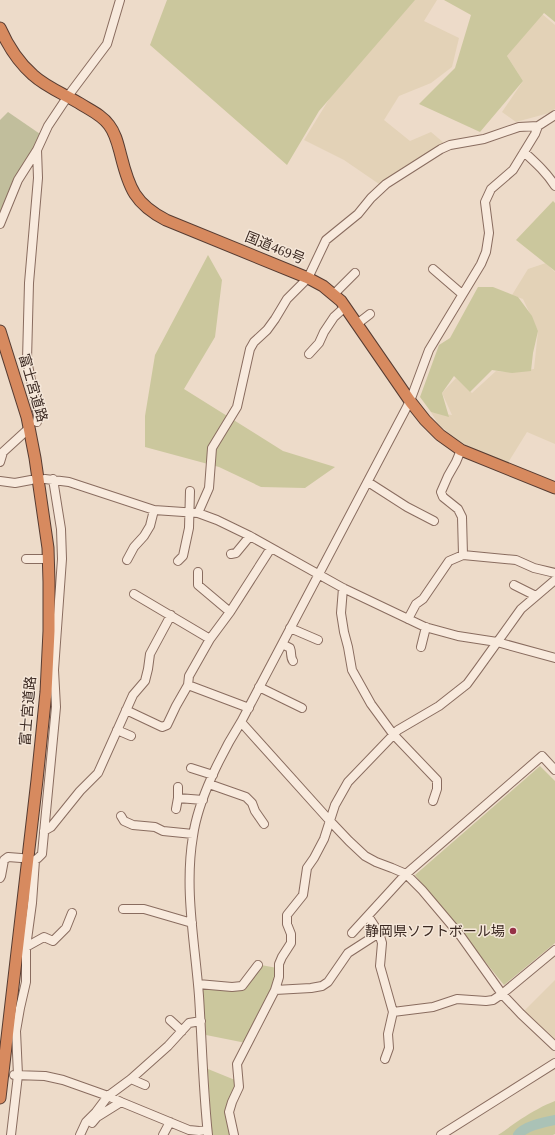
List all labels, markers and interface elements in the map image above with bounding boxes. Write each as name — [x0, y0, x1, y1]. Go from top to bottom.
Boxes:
street label: 国道469号 — [243, 229, 307, 267]
street label: 富士宮道路 — [16, 352, 50, 424]
street label: 富士宮道路 — [17, 675, 39, 747]
place label: 静岡県ソフトボール場 — [365, 923, 505, 939]
marker: 静岡県ソフトボール場 — [508, 926, 518, 936]

